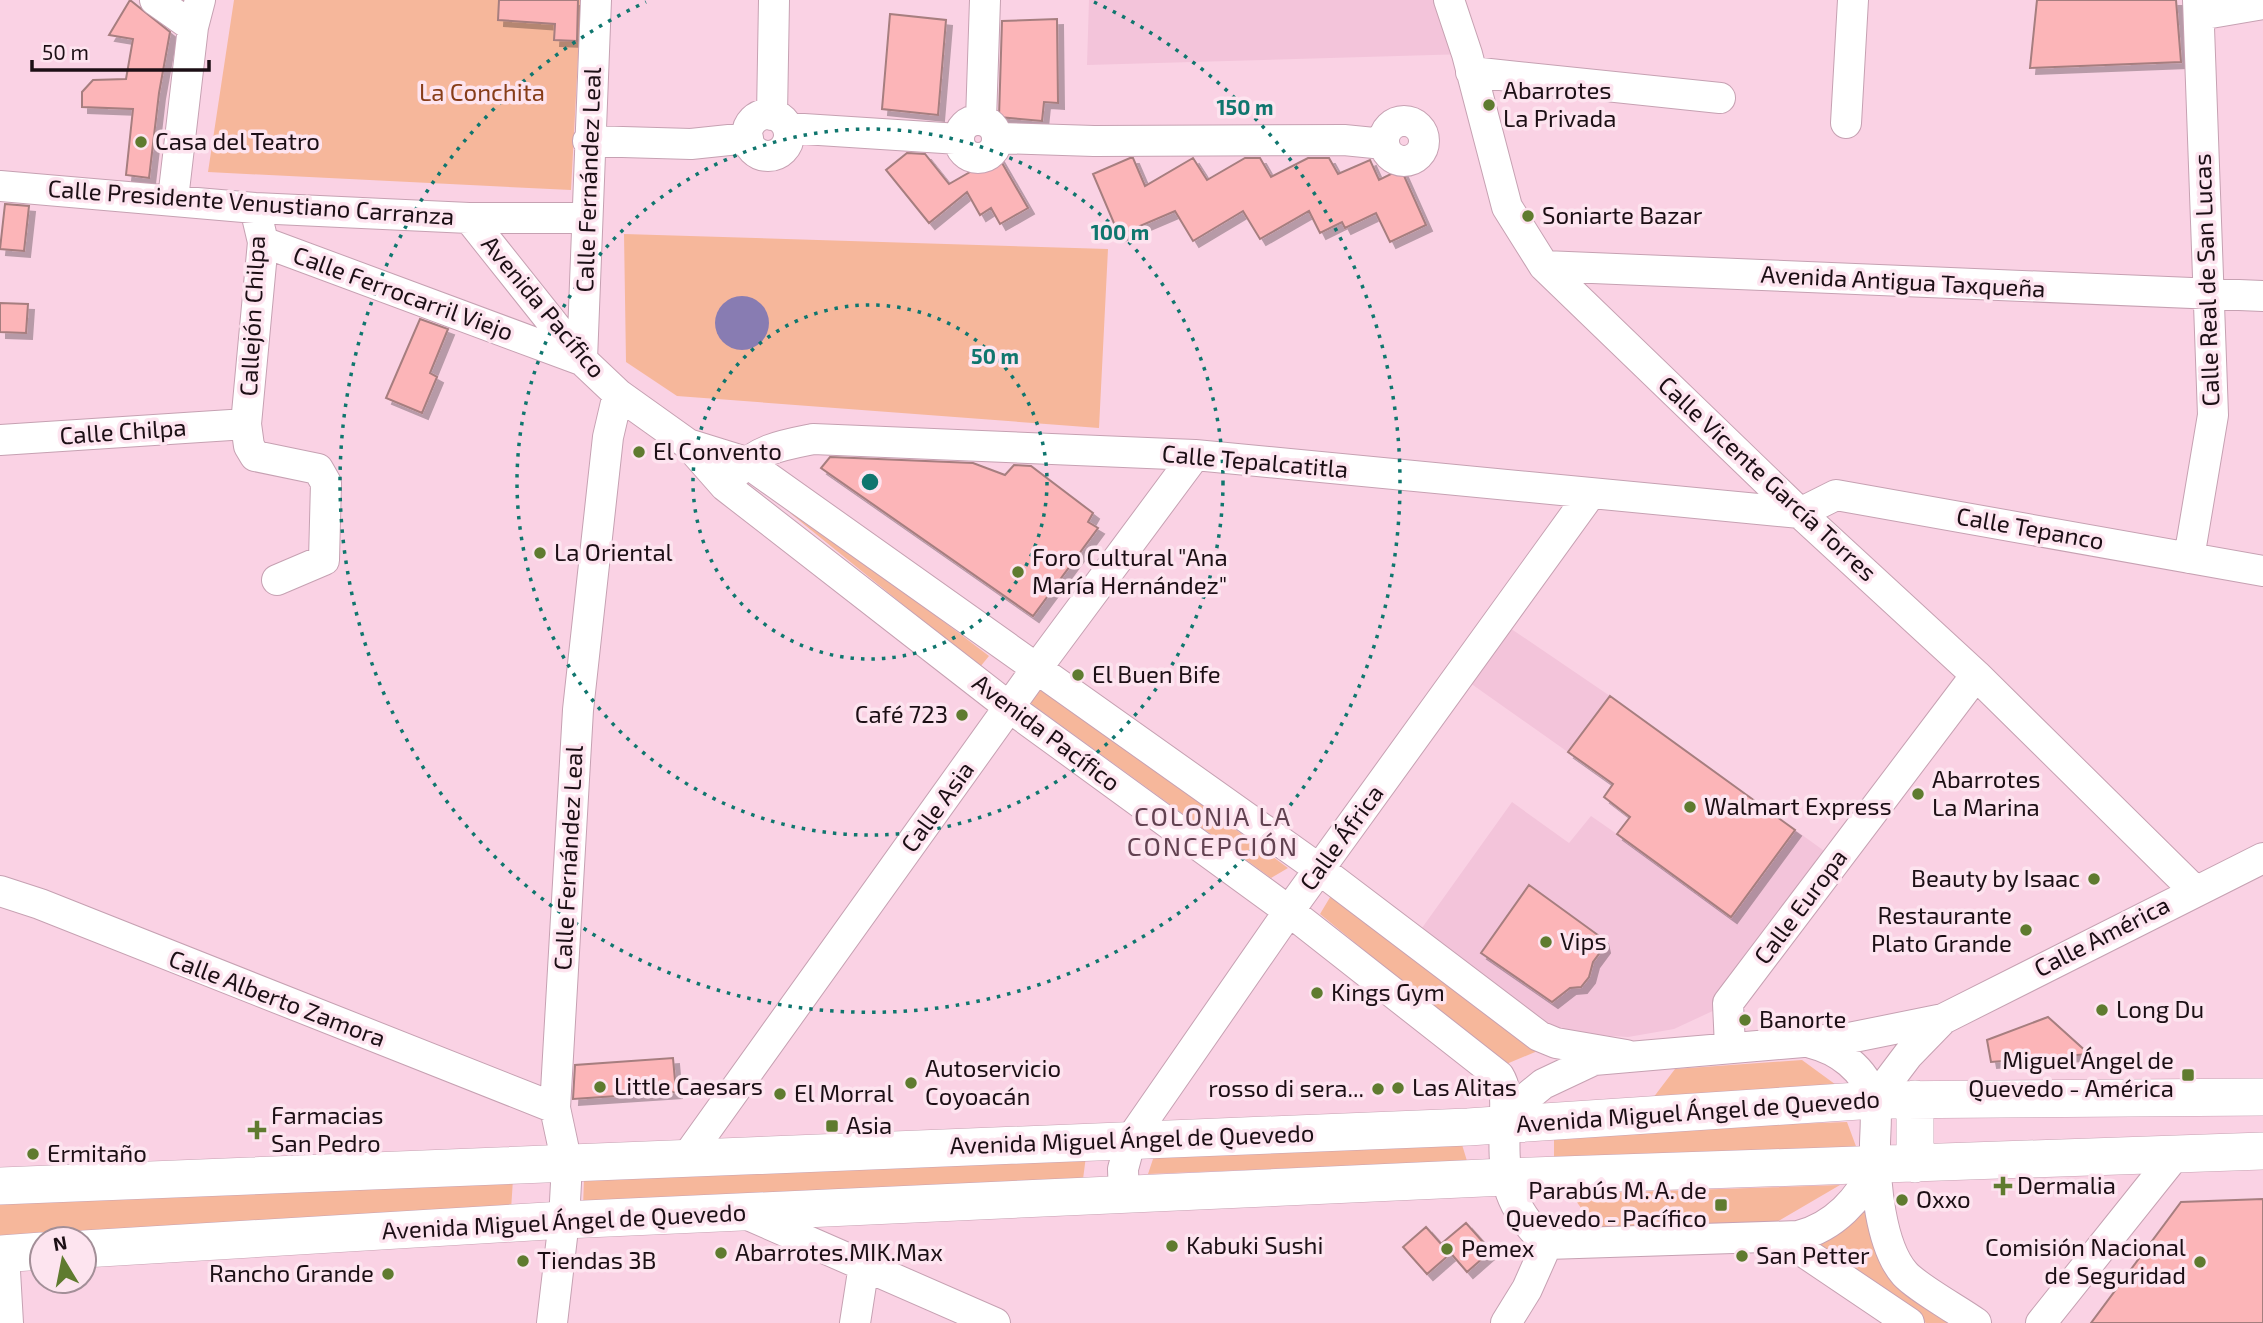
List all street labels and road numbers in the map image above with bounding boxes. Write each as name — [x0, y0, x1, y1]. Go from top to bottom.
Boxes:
street label: Calle Fernández Leal — [569, 67, 606, 293]
street label: Calle Real de San Lucas — [2187, 153, 2224, 407]
street label: Calle Presidente Venustiano Carranza — [47, 173, 455, 230]
street label: Avenida Pacífico — [476, 229, 612, 383]
street label: Callejón Chilpa — [233, 235, 270, 397]
street label: Calle Ferrocarril Viejo — [290, 239, 517, 346]
street label: Avenida Antigua Taxqueña — [1760, 259, 2046, 302]
street label: Calle Vicente García Torres — [1653, 369, 1883, 586]
street label: Calle Chilpa — [58, 412, 187, 449]
street label: Calle Tepalcatitla — [1161, 438, 1349, 483]
street label: Calle Tepanco — [1954, 500, 2106, 555]
street label: Avenida Pacífico — [968, 667, 1126, 797]
street label: Calle Fernández Leal — [547, 745, 588, 971]
street label: Calle Asia — [894, 755, 979, 857]
street label: Calle África — [1293, 779, 1389, 895]
street label: Calle Europa — [1747, 843, 1852, 969]
street label: Calle América — [2029, 889, 2174, 982]
street label: Calle Alberto Zamora — [165, 943, 390, 1052]
street label: Avenida Miguel Ángel de Quevedo — [1515, 1083, 1881, 1138]
street label: Avenida Miguel Ángel de Quevedo — [949, 1118, 1315, 1159]
street label: Avenida Miguel Ángel de Quevedo — [381, 1196, 747, 1245]

